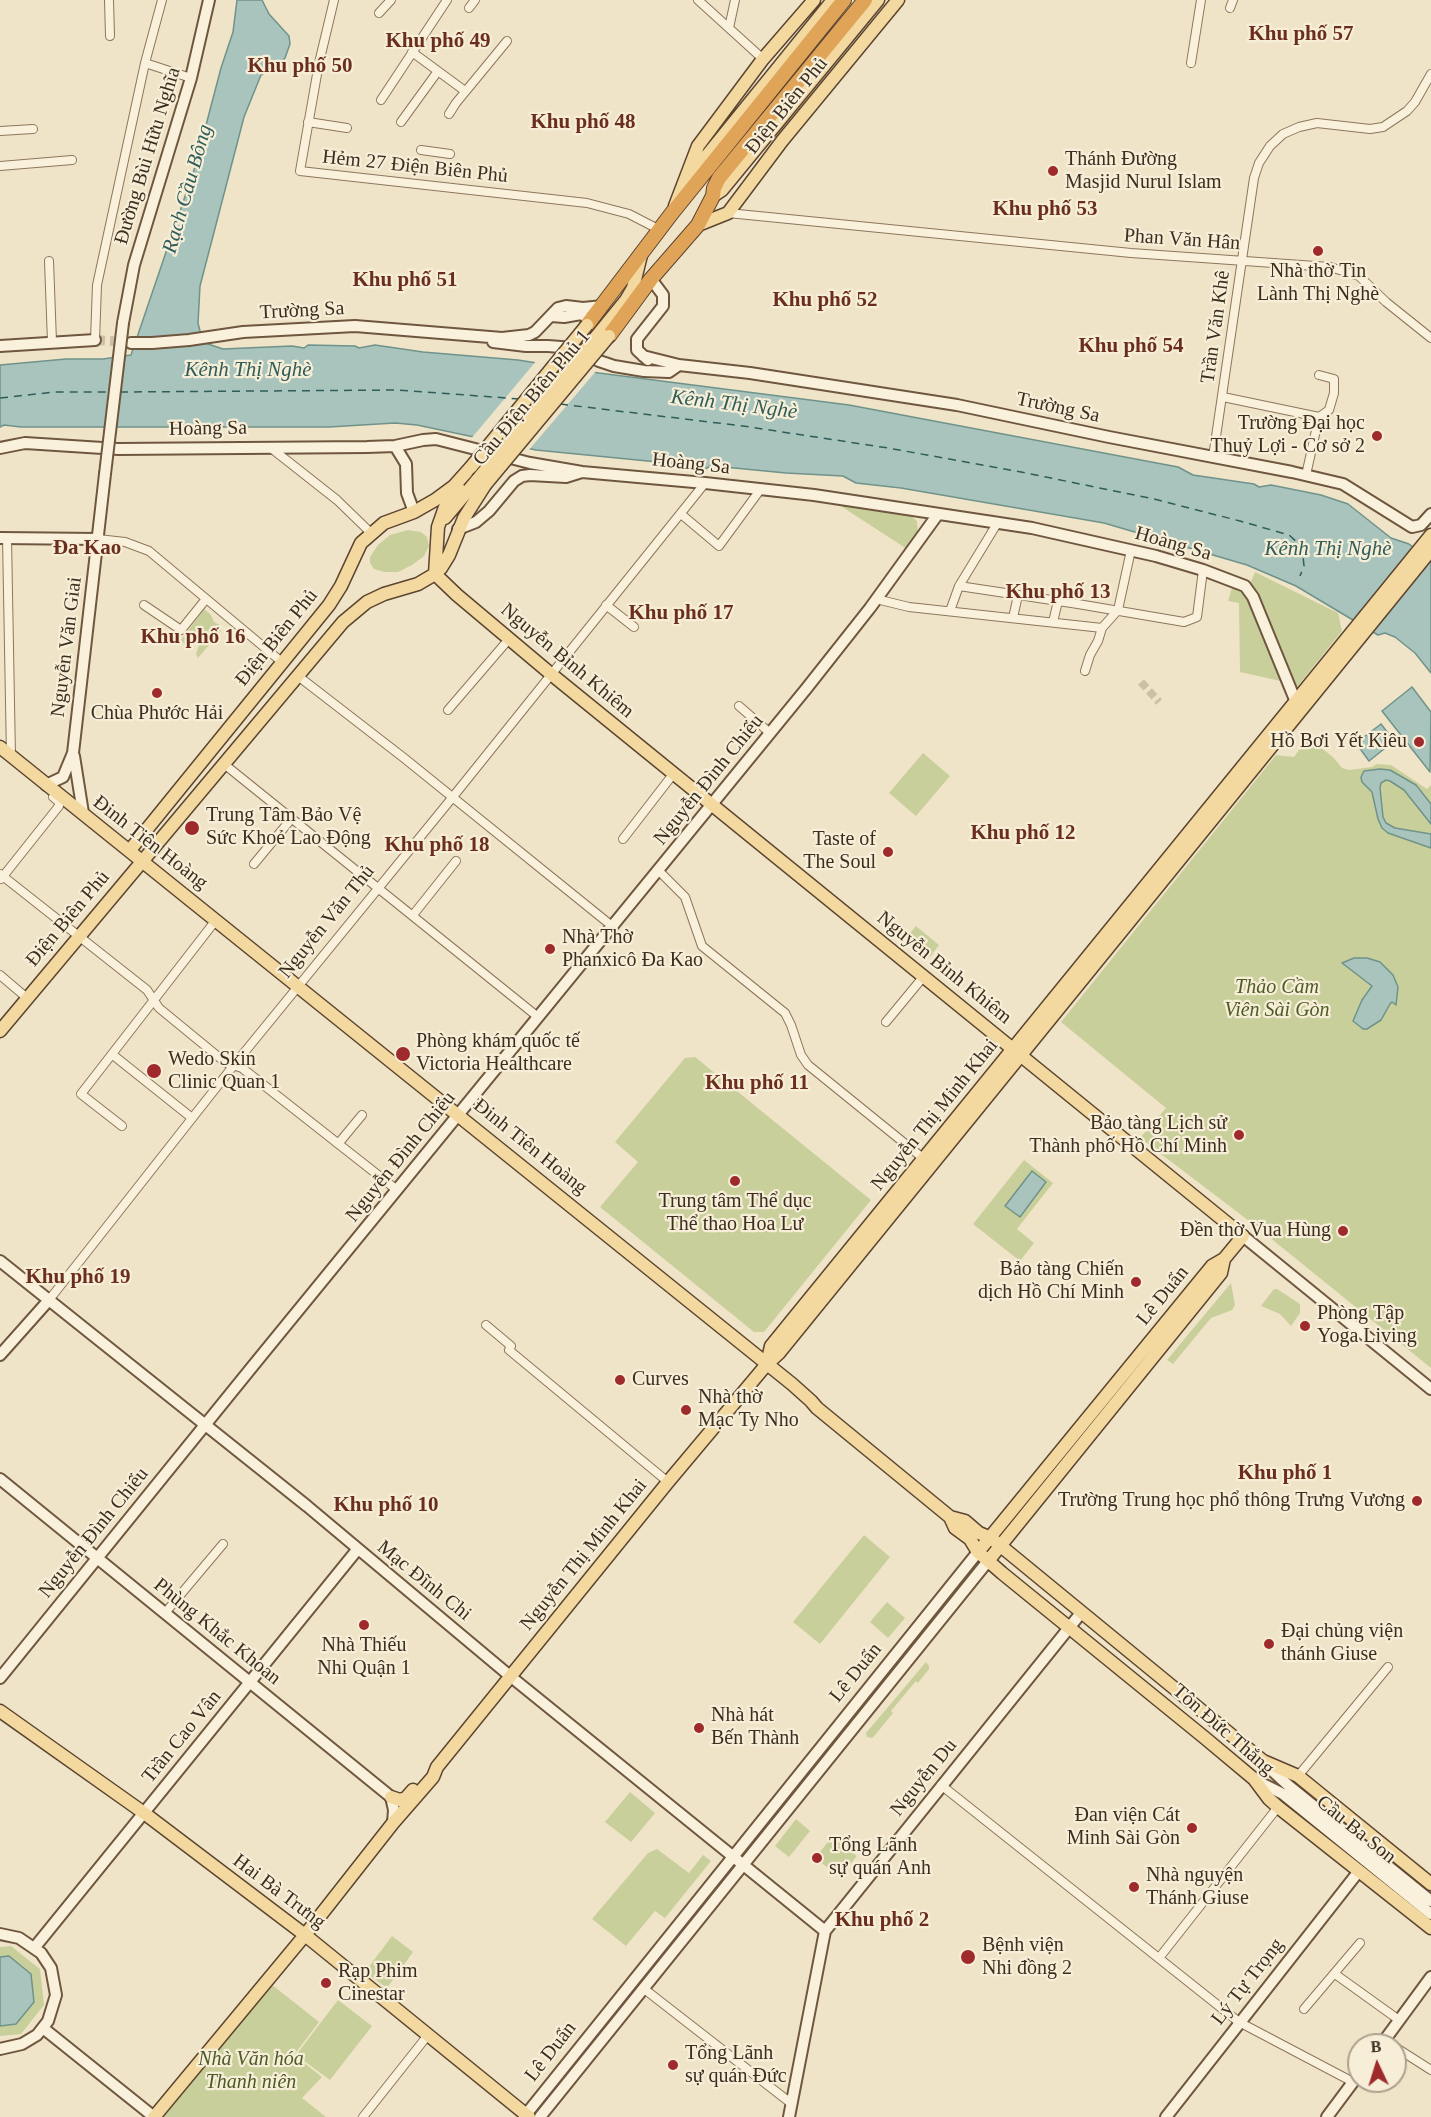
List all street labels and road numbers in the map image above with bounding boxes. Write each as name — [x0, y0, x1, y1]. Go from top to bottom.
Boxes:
street label: Điện Biên Phủ — [741, 53, 833, 159]
street label: Đường Bùi Hữu Nghĩa — [110, 65, 186, 247]
street label: Hẻm 27 Điện Biên Phủ — [321, 145, 509, 189]
street label: Phan Văn Hân — [1123, 224, 1241, 256]
street label: Trần Văn Khê — [1196, 269, 1236, 385]
street label: Trường Sa — [259, 297, 345, 325]
street label: Cầu Điện Biên Phủ 1 — [468, 325, 596, 471]
street label: Trường Sa — [1014, 387, 1102, 429]
street label: Hoàng Sa — [169, 416, 247, 442]
street label: Hoàng Sa — [651, 448, 731, 480]
street label: Hoàng Sa — [1132, 522, 1214, 566]
street label: Nguyễn Văn Giai — [46, 576, 88, 718]
street label: Ðiện Biên Phủ — [231, 585, 323, 691]
street label: Nguyễn Bỉnh Khiêm — [495, 598, 639, 724]
street label: Nguyễn Đình Chiểu — [649, 710, 769, 850]
street label: Đinh Tiên Hoàng — [88, 791, 212, 895]
street label: Nguyễn Văn Thủ — [274, 860, 380, 984]
street label: Điện Biên Phủ — [21, 866, 115, 972]
street label: Nguyễn Bỉnh Khiêm — [872, 906, 1016, 1030]
street label: Nguyễn Thị Minh Khai — [866, 1034, 1004, 1196]
street label: Nguyễn Đình Chiểu — [341, 1087, 461, 1227]
street label: Đinh Tiên Hoàng — [468, 1094, 592, 1200]
street label: Lê Duẩn — [1132, 1261, 1194, 1331]
street label: Nguyễn Đình Chiểu — [34, 1463, 154, 1603]
street label: Nguyễn Thị Minh Khai — [515, 1474, 653, 1636]
street label: Mạc Đĩnh Chi — [372, 1536, 476, 1626]
street label: Phùng Khắc Khoan — [149, 1573, 285, 1691]
street label: Lê Duẩn — [825, 1638, 887, 1708]
street label: Tôn Đức Thắng — [1167, 1679, 1279, 1781]
street label: Trần Cao Vân — [137, 1686, 227, 1788]
street label: Nguyễn Du — [885, 1734, 963, 1822]
street label: Cầu Ba Son — [1311, 1791, 1401, 1869]
street label: Hai Bà Trưng — [228, 1849, 330, 1935]
street label: Lý Tự Trọng — [1207, 1934, 1289, 2030]
street label: Lê Duẩn — [520, 2017, 582, 2087]

